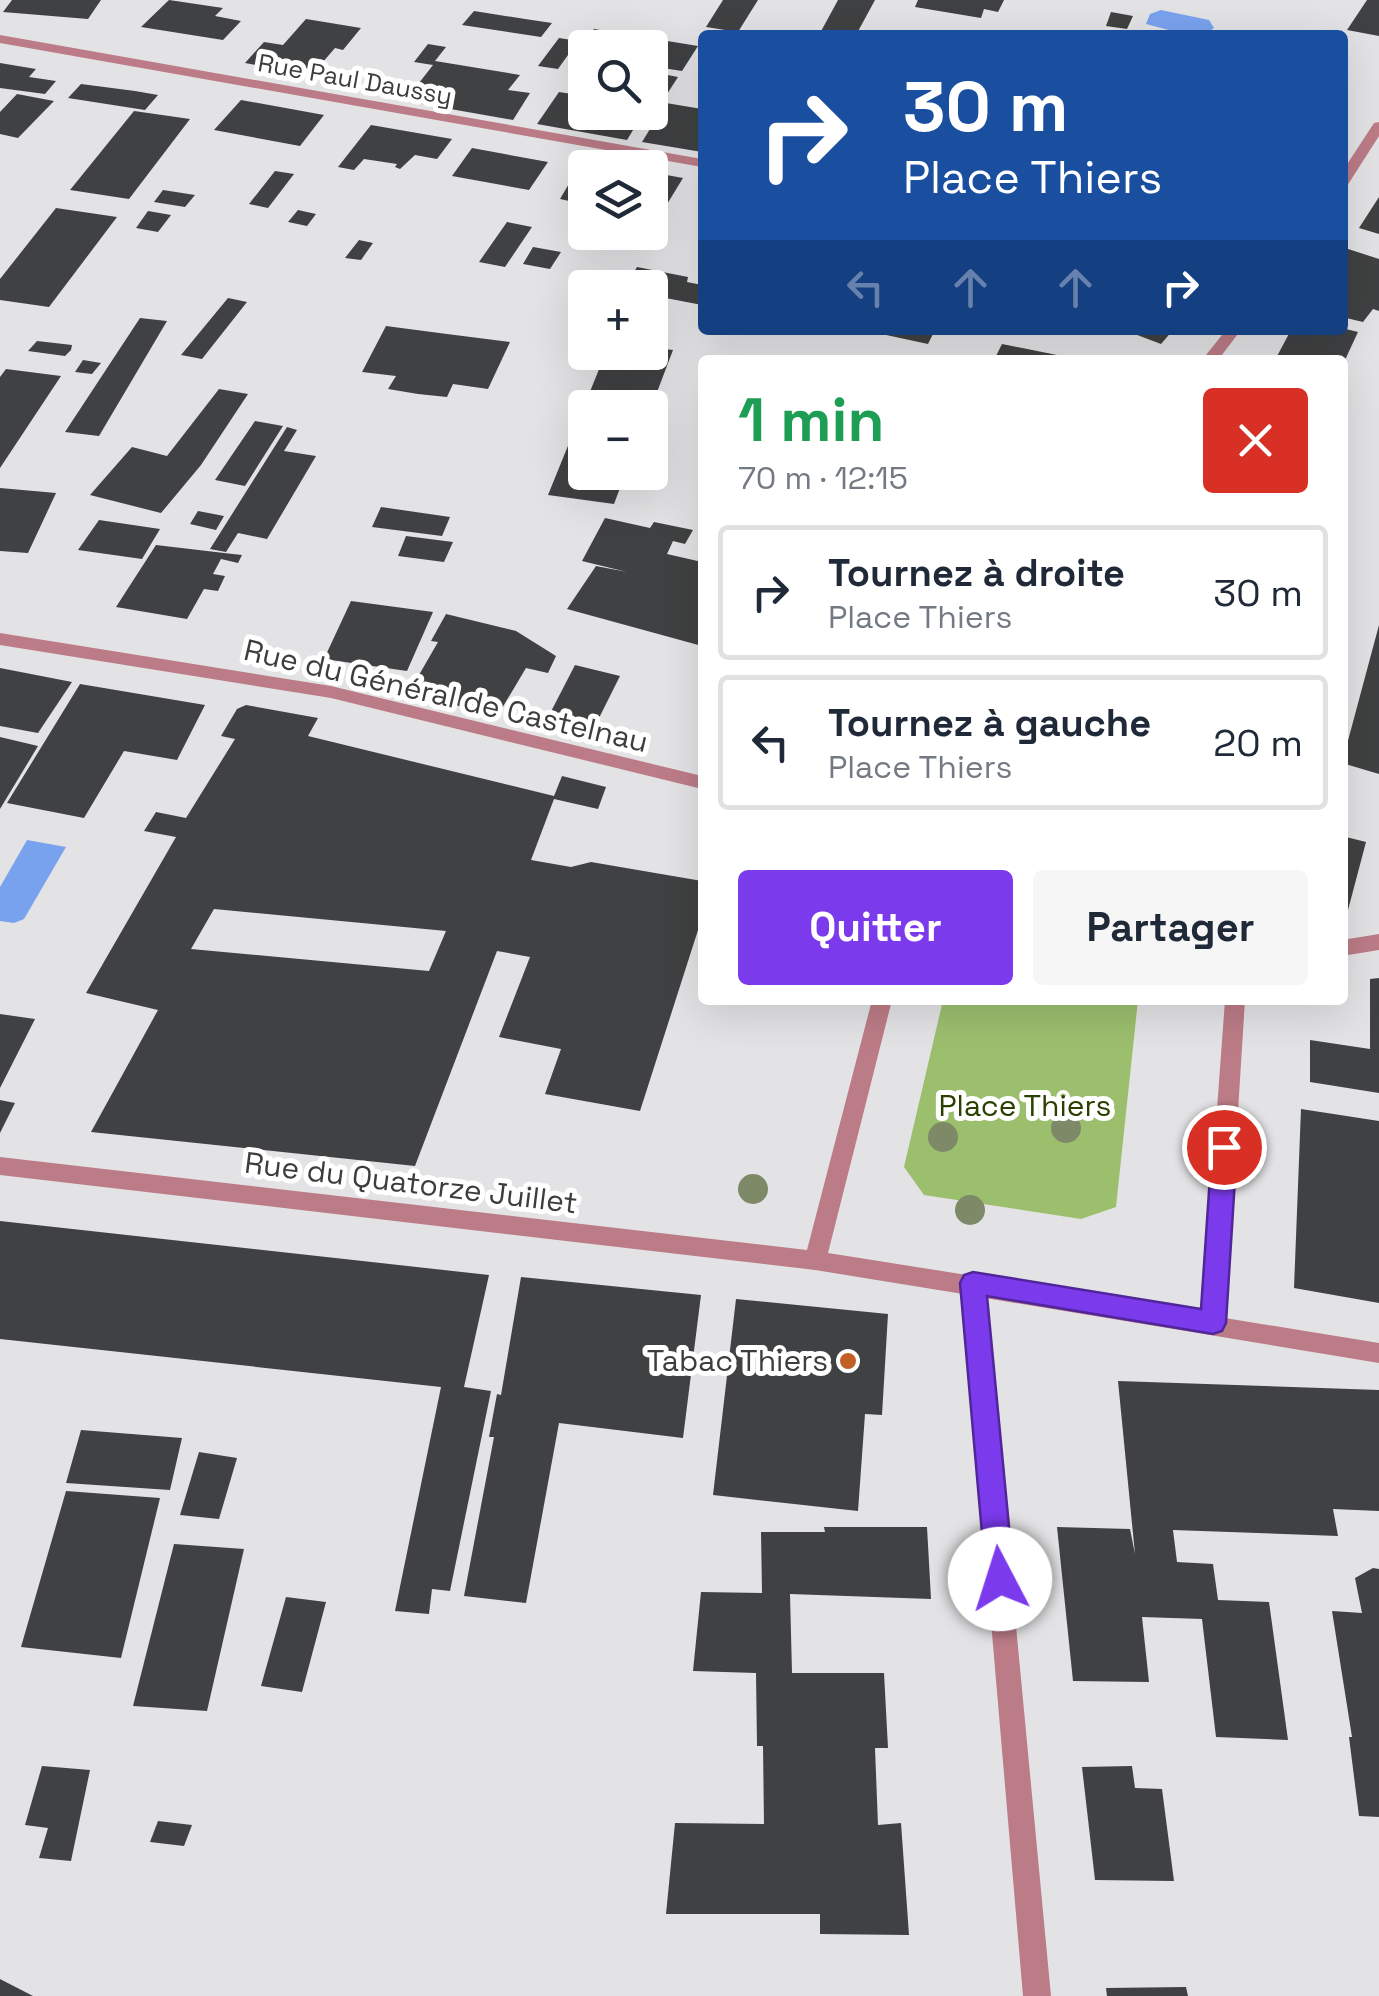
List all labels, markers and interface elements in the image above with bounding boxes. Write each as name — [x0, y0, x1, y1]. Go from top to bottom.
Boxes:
map controls — [568, 30, 668, 490]
button: search — [568, 30, 668, 130]
street label: Rue Paul Daussy — [255, 46, 455, 112]
text: 30 m — [903, 62, 1068, 151]
icon: right — [738, 70, 868, 200]
text: Place Thiers — [903, 149, 1162, 206]
button: layers — [568, 150, 668, 250]
icon: left — [838, 260, 893, 315]
icon: ahead — [943, 260, 998, 315]
icon: ahead — [1048, 260, 1103, 315]
icon: right — [1153, 260, 1208, 315]
button: + — [568, 270, 668, 370]
text: 1 min — [738, 382, 885, 459]
button: close — [1203, 388, 1308, 493]
button: − — [568, 390, 668, 490]
text: 70 m · 12:15 — [738, 458, 908, 498]
text: Tournez à droite — [828, 549, 1125, 597]
icon: right — [743, 565, 798, 620]
text: 30 m — [1213, 569, 1303, 617]
text: Place Thiers — [828, 597, 1012, 637]
street label: Rue du Général de Castelnau — [240, 630, 652, 761]
text: Tournez à gauche — [828, 699, 1151, 747]
icon: left — [743, 715, 798, 770]
text: 20 m — [1213, 719, 1303, 767]
text: Place Thiers — [828, 747, 1012, 787]
button: Quitter — [738, 870, 1013, 985]
button: Partager — [1033, 870, 1308, 985]
park label: Place Thiers — [939, 1086, 1111, 1125]
pin — [1182, 1105, 1267, 1190]
icon: arrive — [1197, 1120, 1252, 1175]
street label: Rue du Quatorze Juillet — [242, 1143, 580, 1222]
place label: Tabac Thiers — [647, 1341, 828, 1380]
marker: Tabac Thiers — [837, 1350, 859, 1372]
position arrow — [948, 1527, 1052, 1631]

